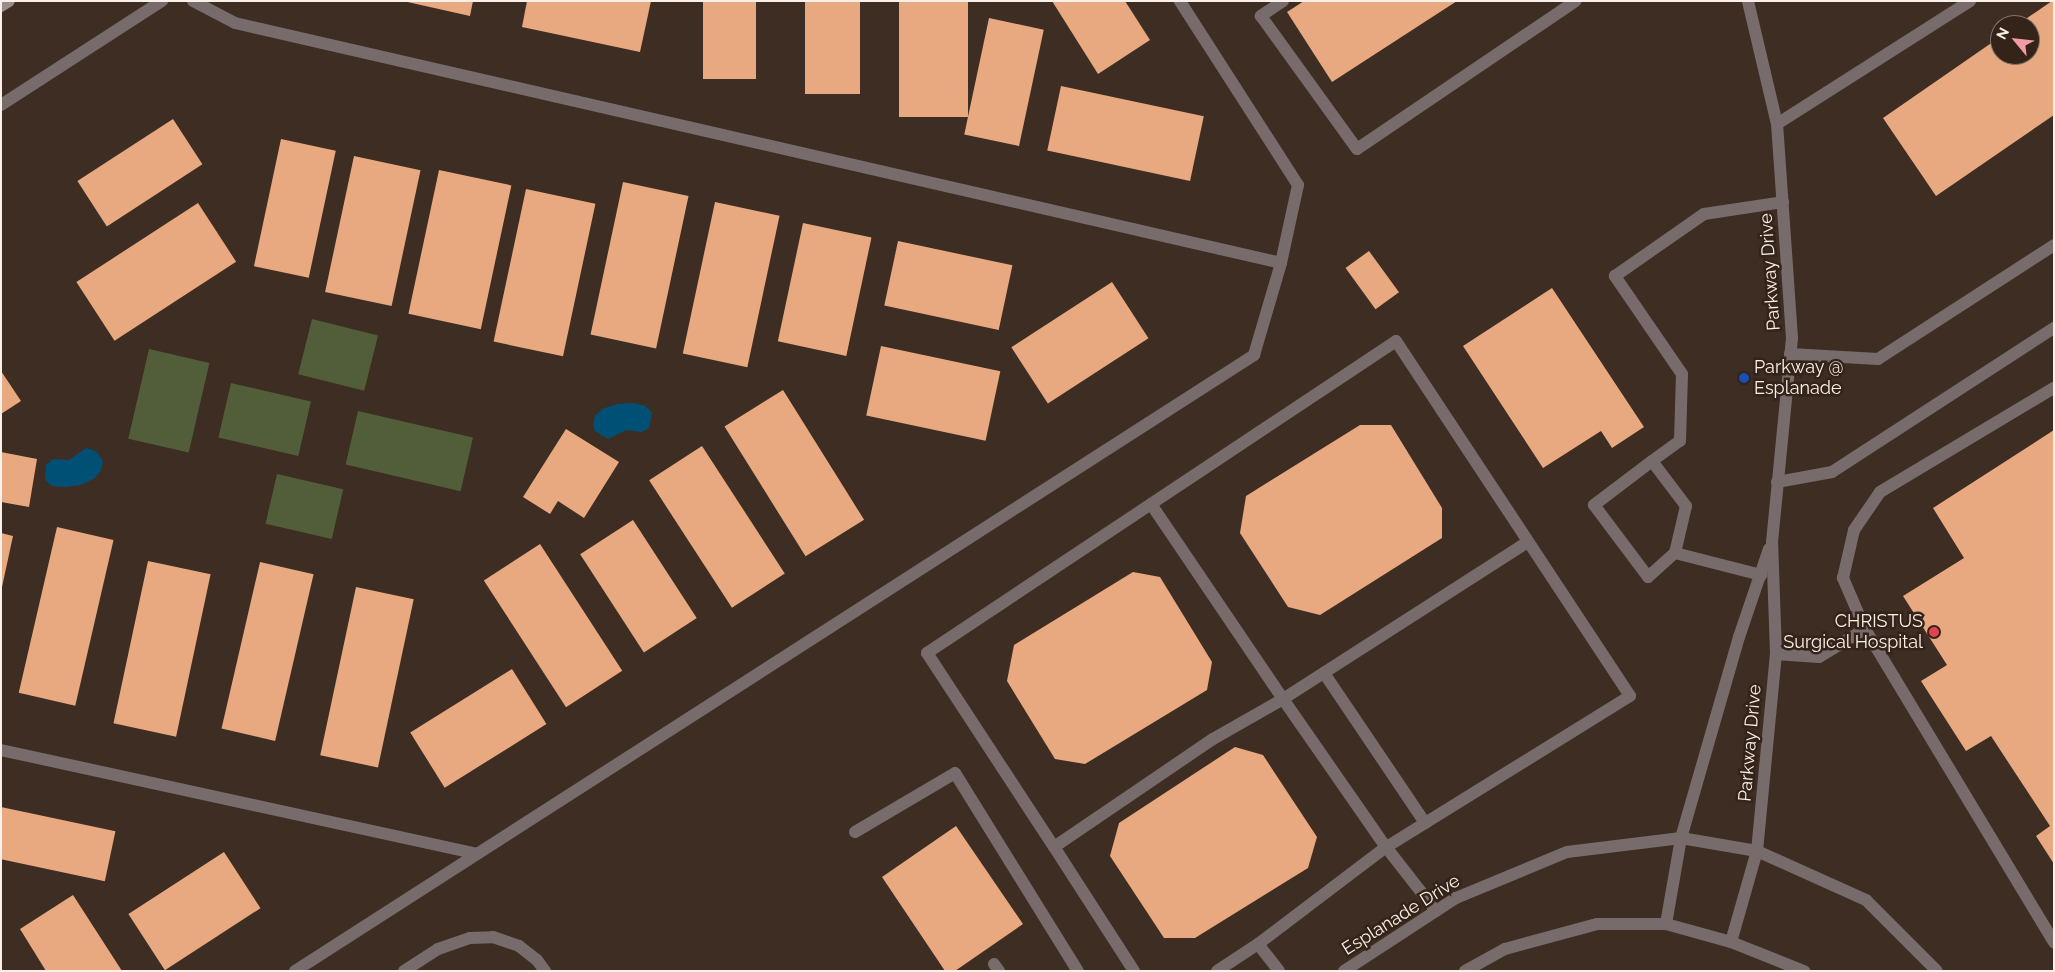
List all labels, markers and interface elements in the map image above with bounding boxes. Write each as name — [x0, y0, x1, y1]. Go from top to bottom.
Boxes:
north arrow — [1990, 15, 2040, 65]
text: N — [1993, 25, 2012, 42]
street label: Parkway Drive — [1755, 212, 1785, 332]
place label: Parkway @ Esplanade — [1754, 357, 1844, 399]
marker: Parkway @ Esplanade — [1738, 372, 1750, 384]
place label: CHRISTUS Surgical Hospital — [1783, 611, 1923, 654]
marker: CHRISTUS Surgical Hospital — [1927, 625, 1941, 639]
street label: Parkway Drive — [1734, 683, 1766, 803]
street label: Esplanade Drive — [1338, 870, 1464, 960]

